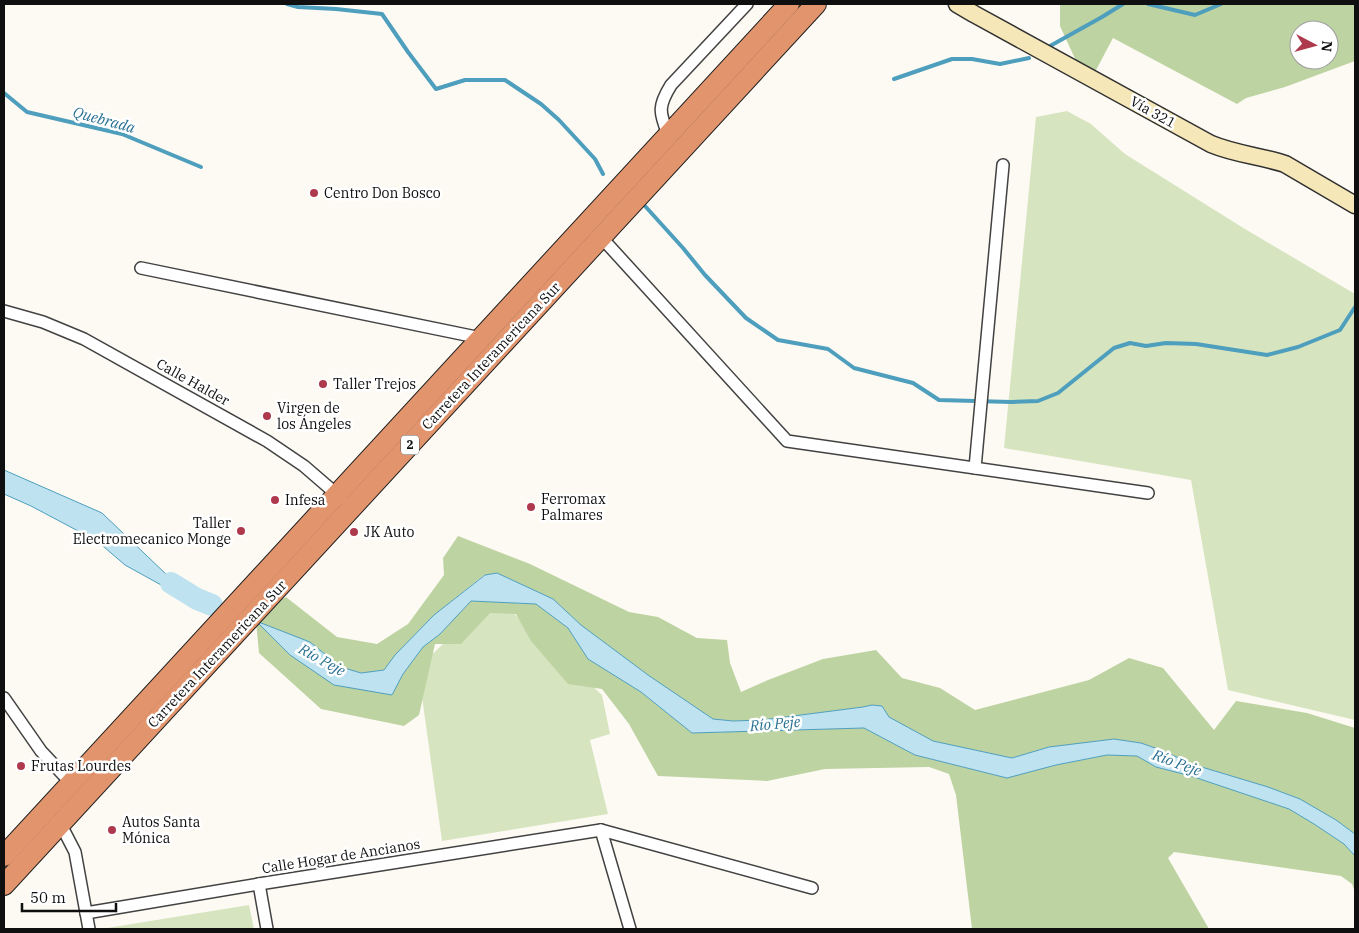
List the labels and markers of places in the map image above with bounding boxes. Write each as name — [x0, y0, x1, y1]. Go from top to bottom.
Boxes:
place label: Centro Don Bosco — [324, 184, 441, 202]
marker: Centro Don Bosco — [308, 187, 320, 199]
place label: Taller Trejos — [333, 375, 416, 393]
marker: Taller Trejos — [317, 378, 329, 390]
place label: Virgen de los Ángeles — [277, 399, 351, 433]
marker: Virgen de los Ángeles — [261, 410, 273, 422]
place label: Ferromax Palmares — [541, 490, 606, 524]
place label: Infesa — [285, 491, 326, 509]
marker: Infesa — [269, 494, 281, 506]
marker: Ferromax Palmares — [525, 501, 537, 513]
place label: Taller Electromecanico Monge — [73, 514, 232, 548]
place label: JK Auto — [364, 523, 414, 541]
marker: Taller Electromecanico Monge — [235, 525, 247, 537]
marker: JK Auto — [348, 526, 360, 538]
place label: Frutas Lourdes — [31, 757, 131, 775]
marker: Frutas Lourdes — [15, 760, 27, 772]
place label: Autos Santa Mónica — [122, 813, 201, 847]
marker: Autos Santa Mónica — [106, 824, 118, 836]

